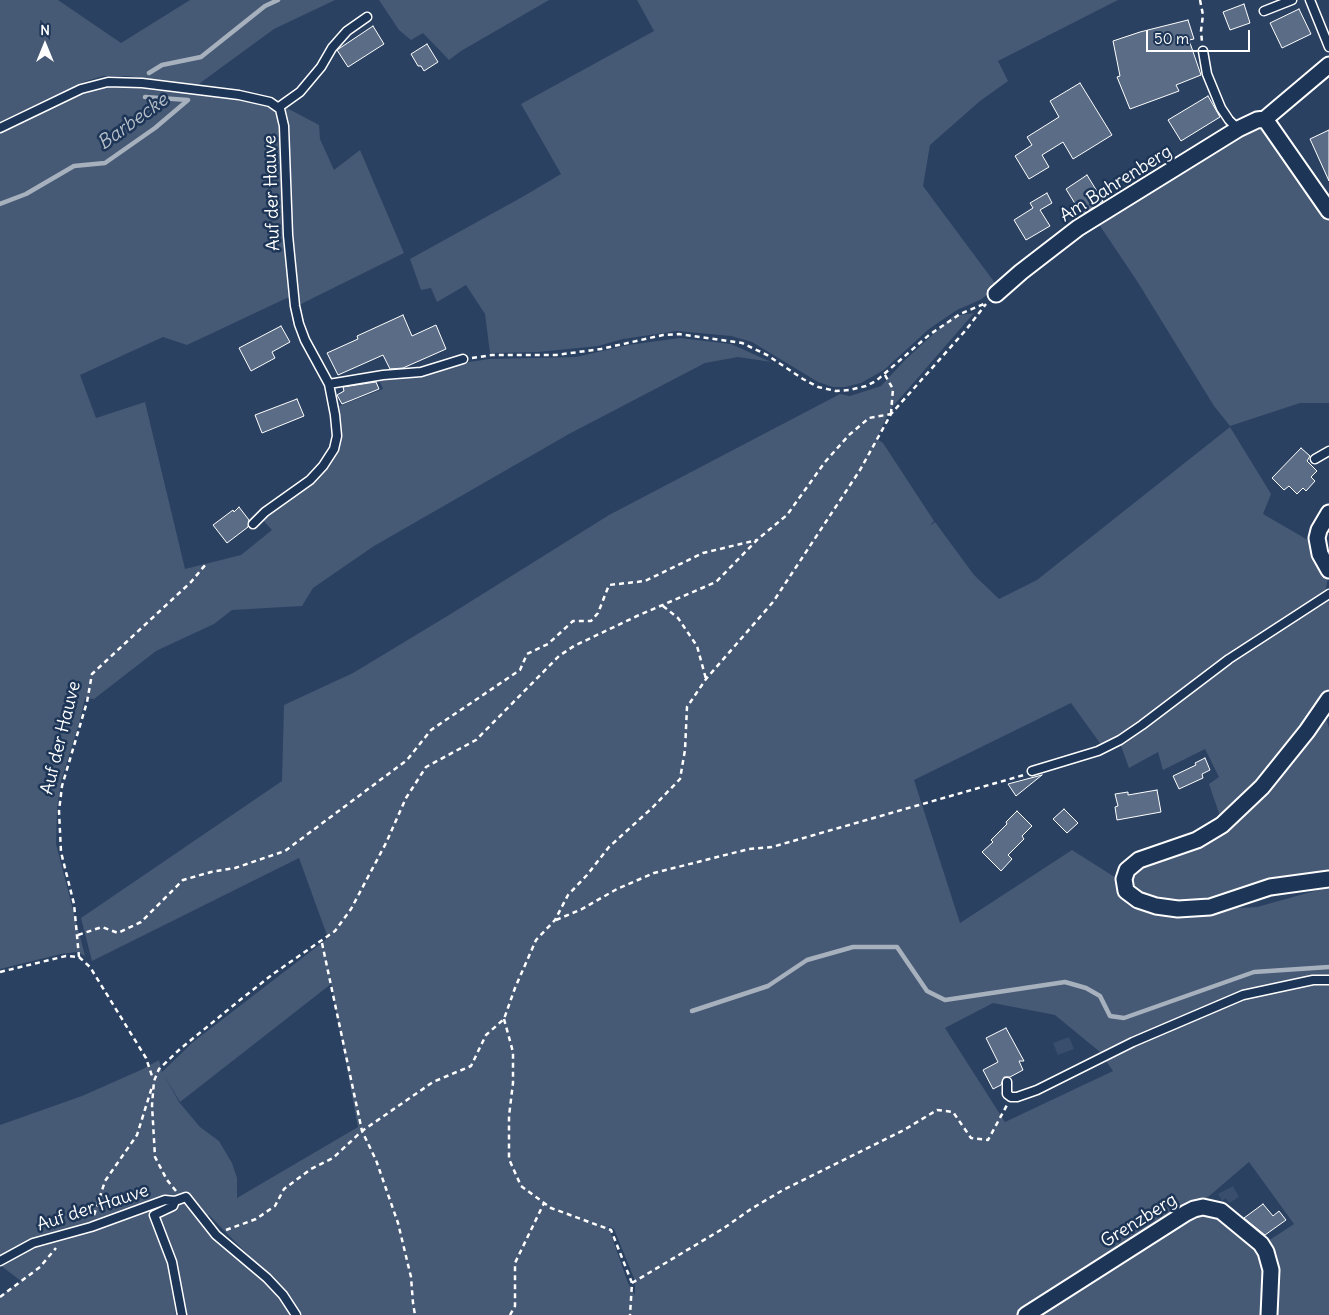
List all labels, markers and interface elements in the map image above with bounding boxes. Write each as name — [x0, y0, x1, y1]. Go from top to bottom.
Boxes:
north arrow — [20, 20, 70, 70]
scale bar — [1149, 20, 1253, 52]
text: N — [40, 21, 50, 39]
text: 50 m — [1154, 29, 1189, 48]
water label: Barbecke — [93, 89, 173, 155]
street label: Auf der Hauve — [259, 135, 285, 251]
street label: Am Bahrenberg — [1056, 141, 1176, 227]
street label: Auf der Hauve — [36, 679, 86, 797]
street label: Auf der Hauve — [34, 1180, 152, 1236]
street label: Grenzberg — [1097, 1189, 1181, 1253]

